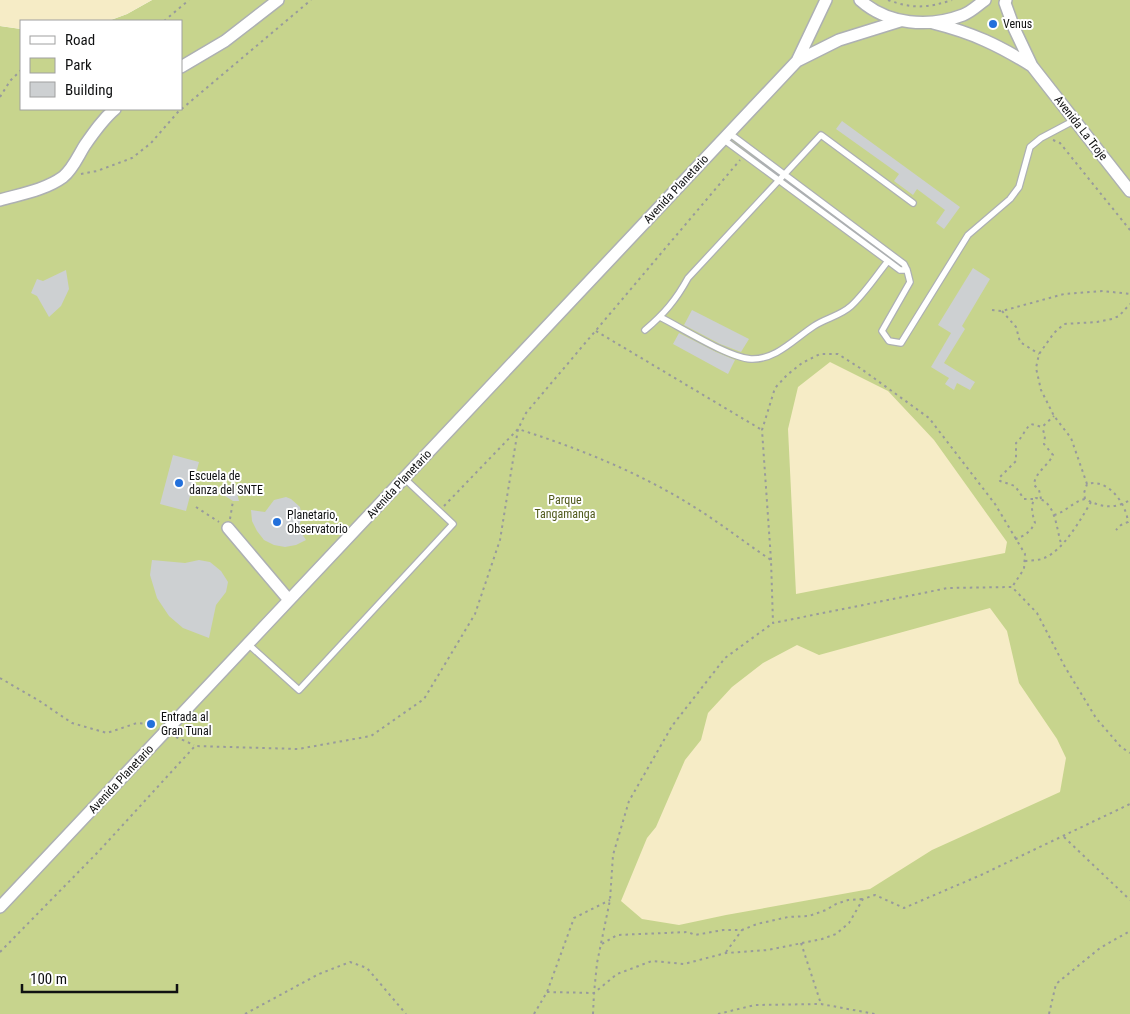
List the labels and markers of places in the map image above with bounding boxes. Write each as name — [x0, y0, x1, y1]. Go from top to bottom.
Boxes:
place label: Venus — [1003, 17, 1032, 31]
marker: Venus — [987, 18, 999, 30]
place label: Escuela de danza del SNTE — [189, 469, 263, 497]
marker: Escuela de danza del SNTE — [173, 477, 185, 489]
place label: Planetario, Observatorio — [287, 508, 348, 536]
marker: Planetario, Observatorio — [271, 516, 283, 528]
place label: Entrada al Gran Tunal — [161, 710, 211, 738]
marker: Entrada al Gran Tunal — [145, 718, 157, 730]

